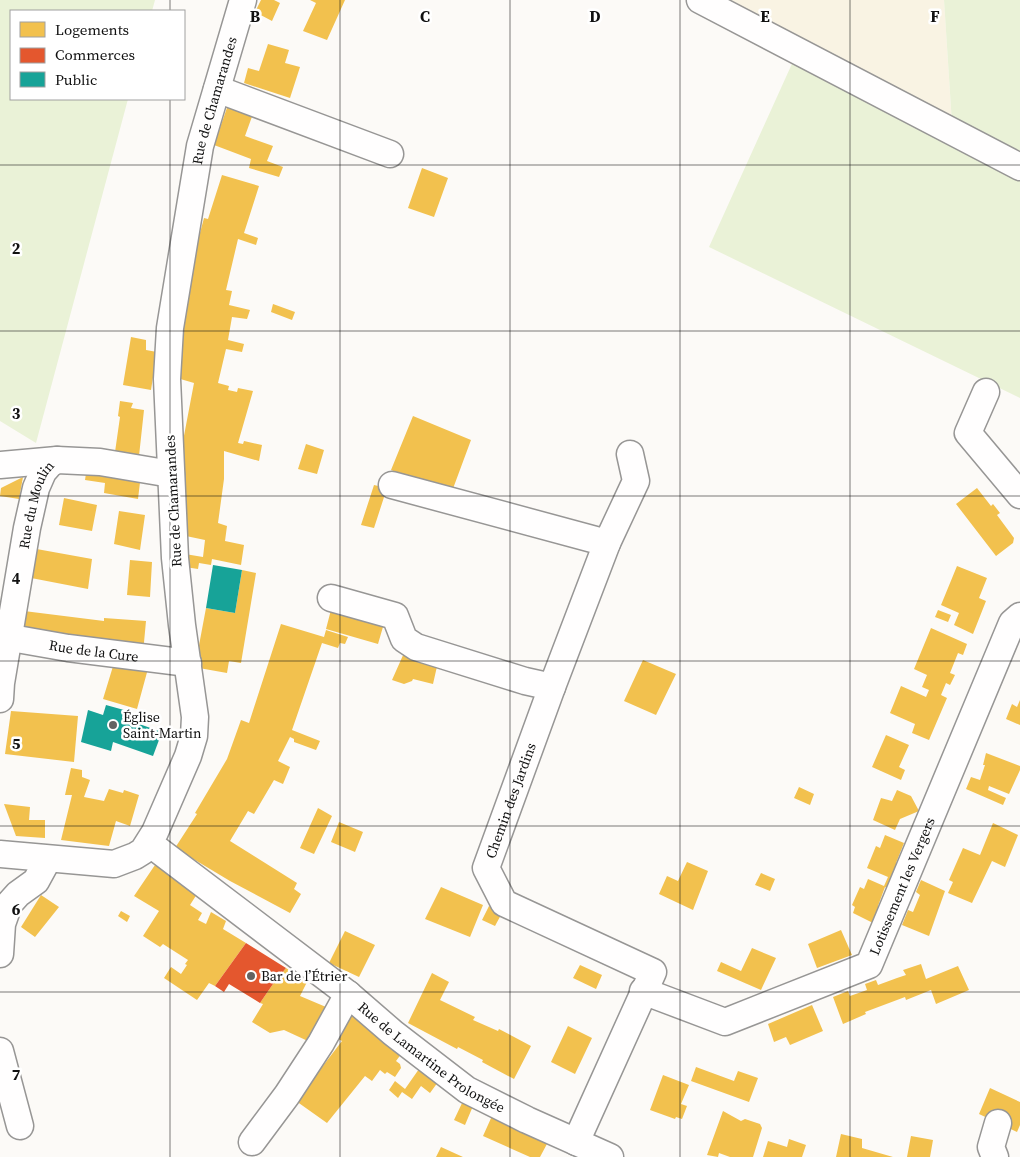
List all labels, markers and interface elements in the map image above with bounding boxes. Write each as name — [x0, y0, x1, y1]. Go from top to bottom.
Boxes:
text: B — [250, 5, 261, 27]
text: C — [420, 5, 430, 27]
text: D — [589, 5, 601, 27]
text: E — [760, 5, 770, 27]
text: F — [930, 5, 940, 27]
legend — [10, 10, 185, 100]
text: Logements — [55, 19, 129, 40]
street label: Rue de Chamarandes — [187, 34, 242, 166]
text: Commerces — [55, 44, 135, 65]
text: Public — [55, 69, 97, 90]
text: 2 — [12, 237, 21, 259]
text: 3 — [12, 402, 21, 424]
street label: Rue de Chamarandes — [160, 434, 186, 568]
street label: Rue du Moulin — [14, 456, 59, 550]
text: 4 — [12, 567, 21, 589]
street label: Rue de la Cure — [47, 635, 140, 667]
place label: Église Saint-Martin — [123, 707, 202, 743]
marker: Église Saint-Martin — [107, 719, 119, 731]
text: 5 — [12, 732, 21, 754]
street label: Chemin des Jardins — [480, 740, 541, 861]
street label: Lotissement les Vergers — [864, 814, 940, 958]
text: 6 — [12, 898, 21, 920]
place label: Bar de l’Étrier — [261, 966, 347, 986]
marker: Bar de l’Étrier — [245, 970, 257, 982]
street label: Rue de Lamartine Prolongée — [354, 997, 508, 1117]
text: 7 — [12, 1063, 21, 1085]

